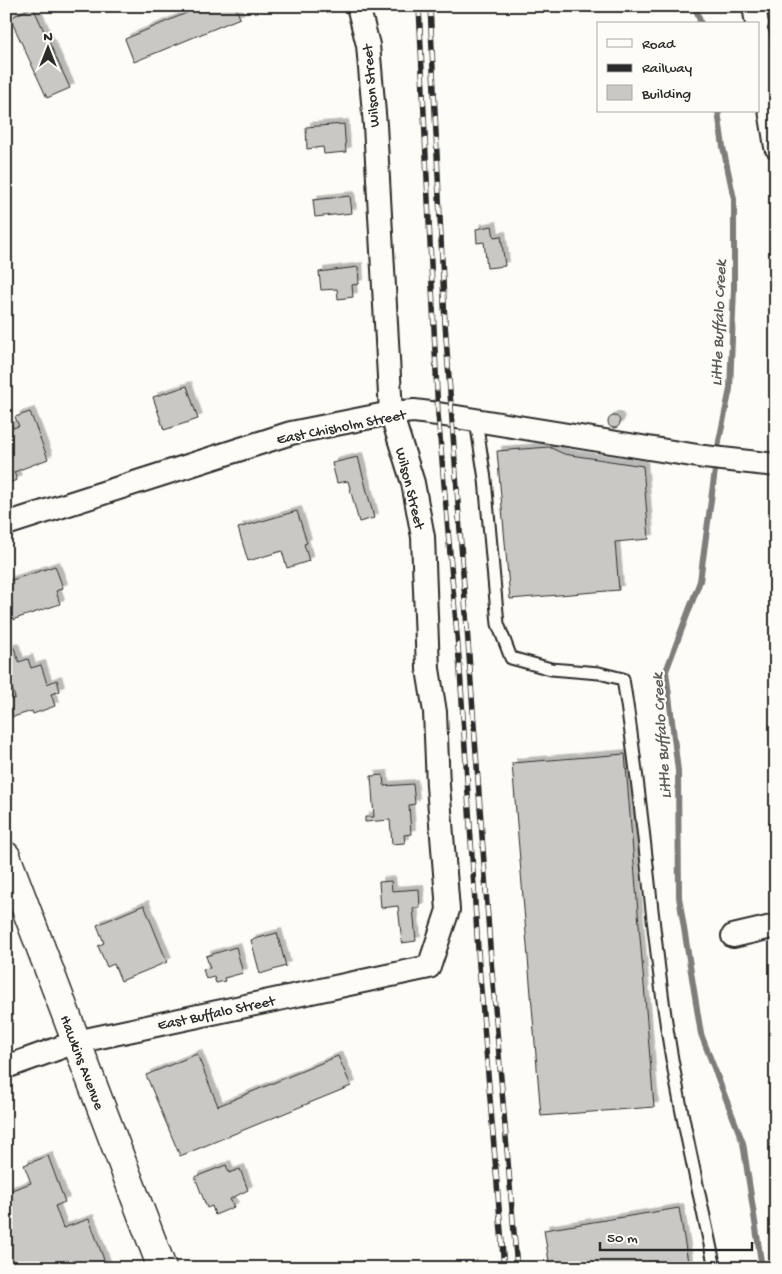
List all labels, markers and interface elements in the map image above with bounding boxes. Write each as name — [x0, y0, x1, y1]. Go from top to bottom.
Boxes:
north arrow — [22, 22, 72, 72]
legend — [597, 22, 760, 112]
text: N — [43, 29, 53, 46]
text: Road — [642, 36, 676, 54]
street label: Wilson Street — [359, 42, 385, 128]
text: Railway — [642, 60, 693, 78]
text: Building — [641, 86, 691, 104]
water label: Little Buffalo Creek — [709, 258, 732, 386]
street label: East Chisholm Street — [275, 406, 409, 449]
street label: Wilson Street — [390, 446, 428, 533]
water label: Little Buffalo Creek — [649, 670, 677, 799]
street label: East Buffalo Street — [156, 992, 279, 1035]
street label: Hawkins Avenue — [55, 1013, 108, 1113]
scale bar — [600, 1219, 752, 1251]
text: 50 m — [607, 1230, 638, 1248]

